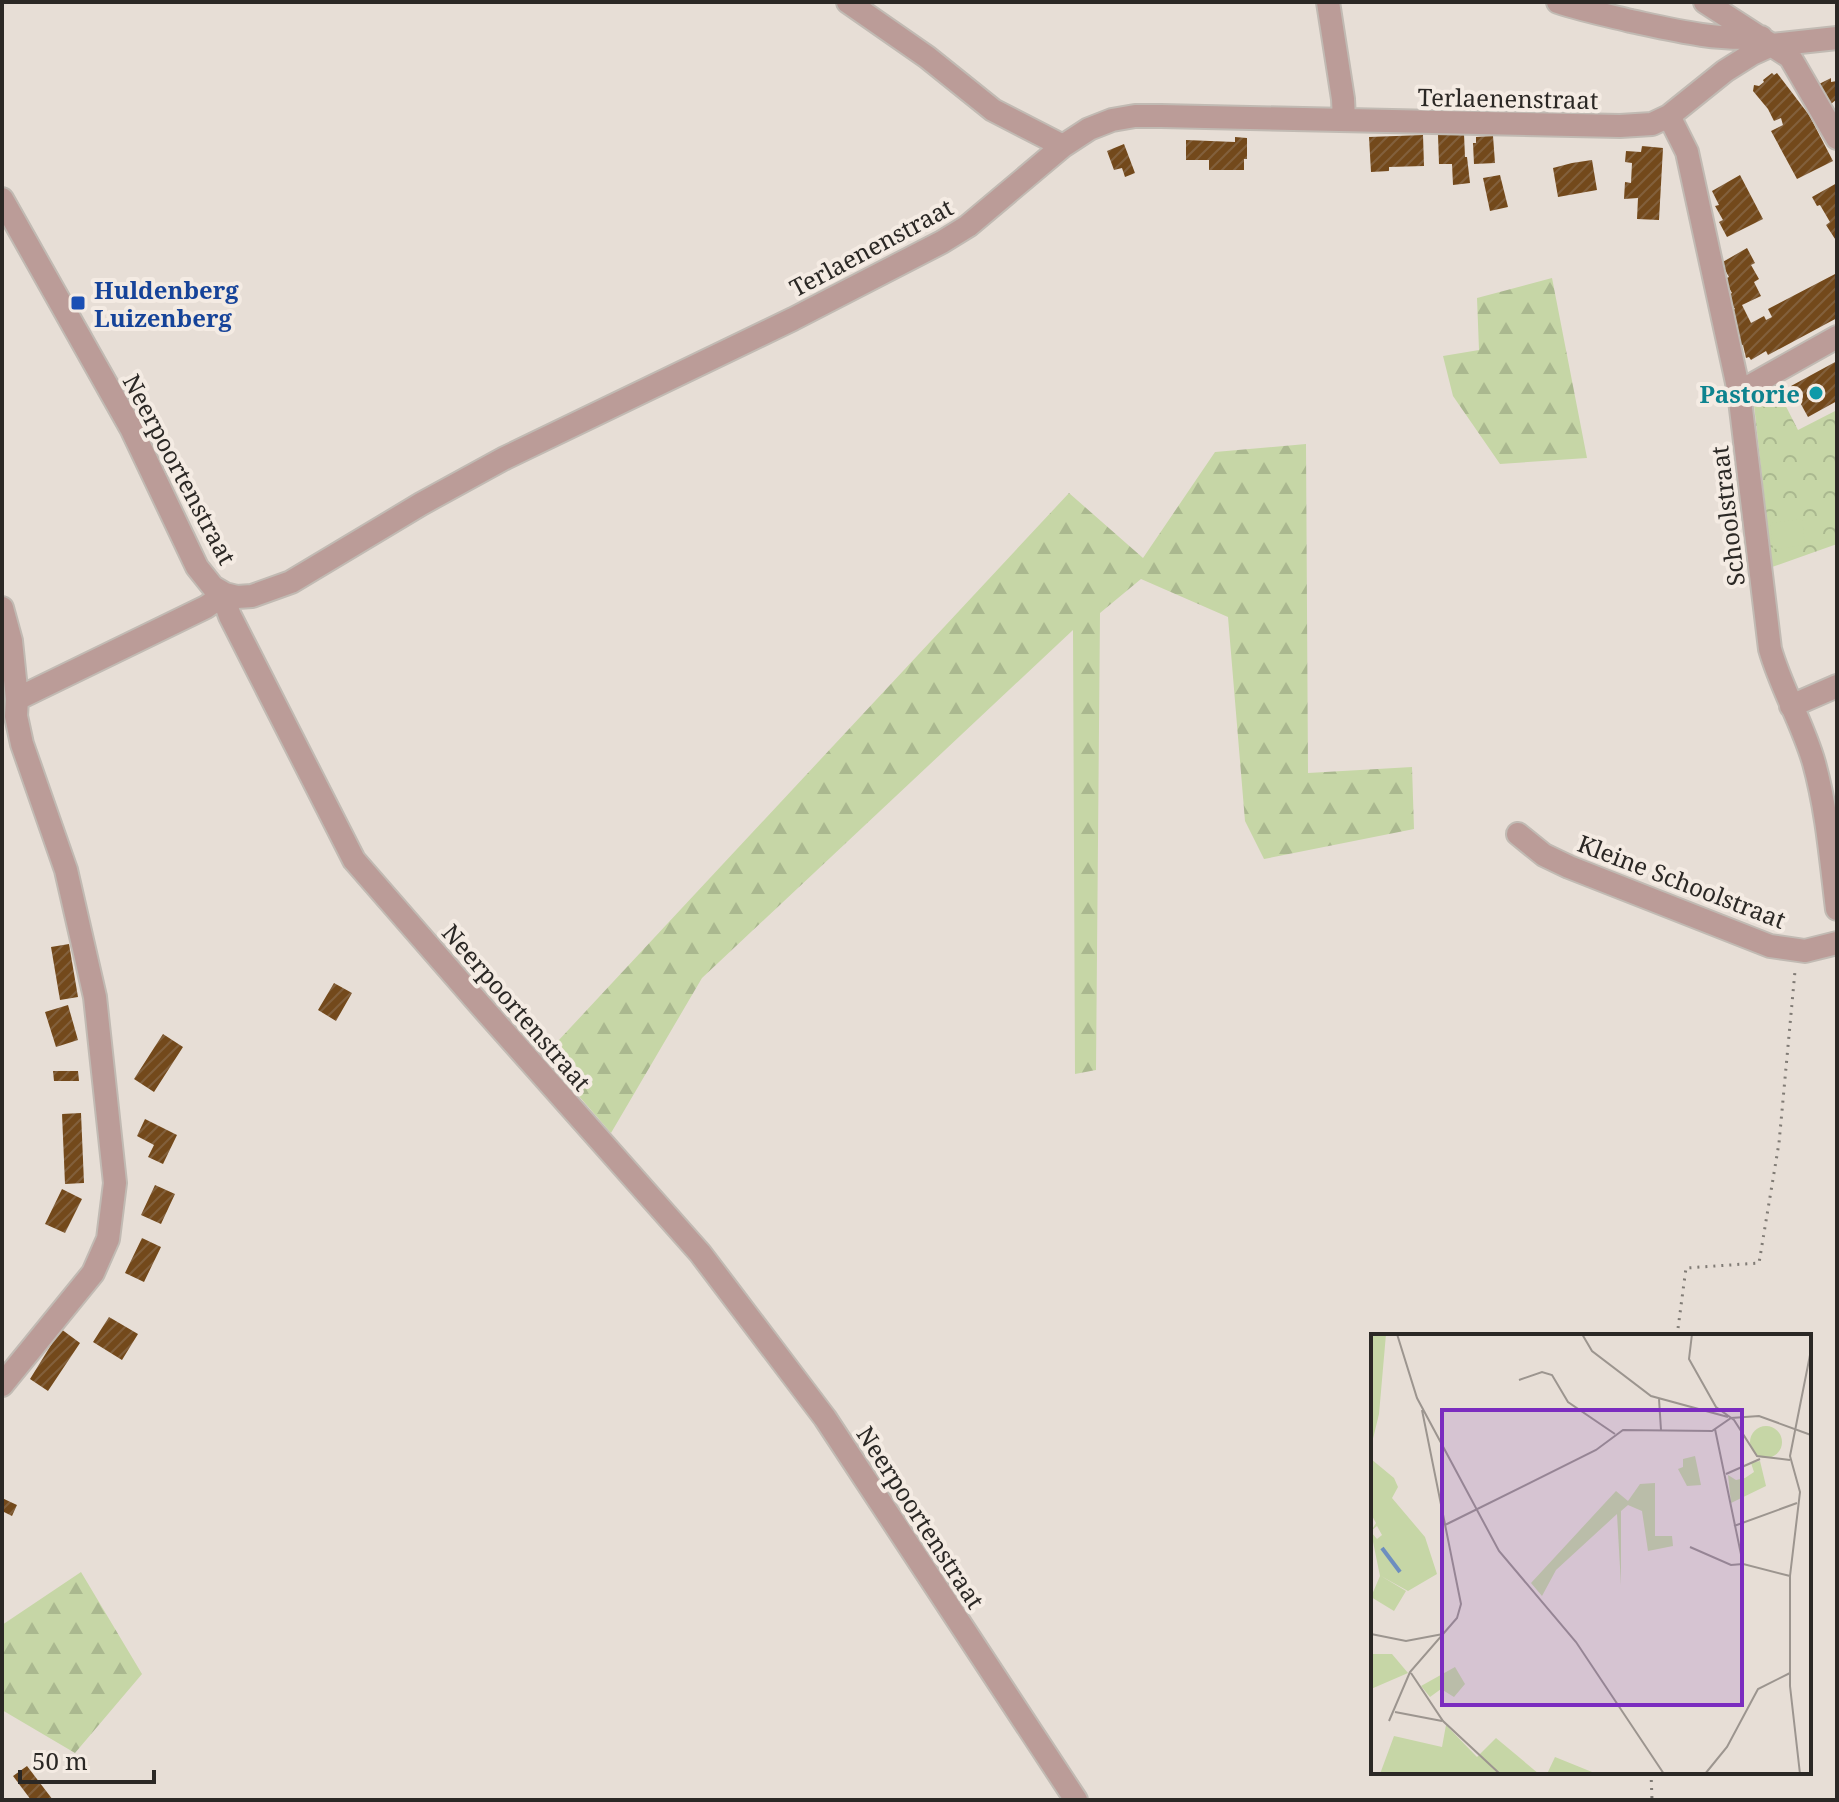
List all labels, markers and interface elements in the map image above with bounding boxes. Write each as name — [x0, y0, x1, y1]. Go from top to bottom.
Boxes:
street label: Terlaenenstraat — [1417, 80, 1599, 116]
street label: Terlaenenstraat — [783, 190, 959, 304]
place label: Huldenberg Luizenberg — [94, 273, 239, 334]
marker: Huldenberg Luizenberg — [69, 294, 87, 312]
street label: Neerpoortenstraat — [116, 368, 244, 570]
place label: Pastorie — [1700, 377, 1800, 410]
marker: Pastorie — [1807, 384, 1825, 402]
street label: Schoolstraat — [1702, 444, 1752, 588]
street label: Kleine Schoolstraat — [1573, 826, 1791, 936]
street label: Neerpoortenstraat — [435, 916, 599, 1098]
inset map — [1371, 1334, 1811, 1774]
street label: Neerpoortenstraat — [850, 1419, 992, 1615]
scale bar — [20, 1734, 154, 1784]
text: 50 m — [32, 1744, 88, 1777]

